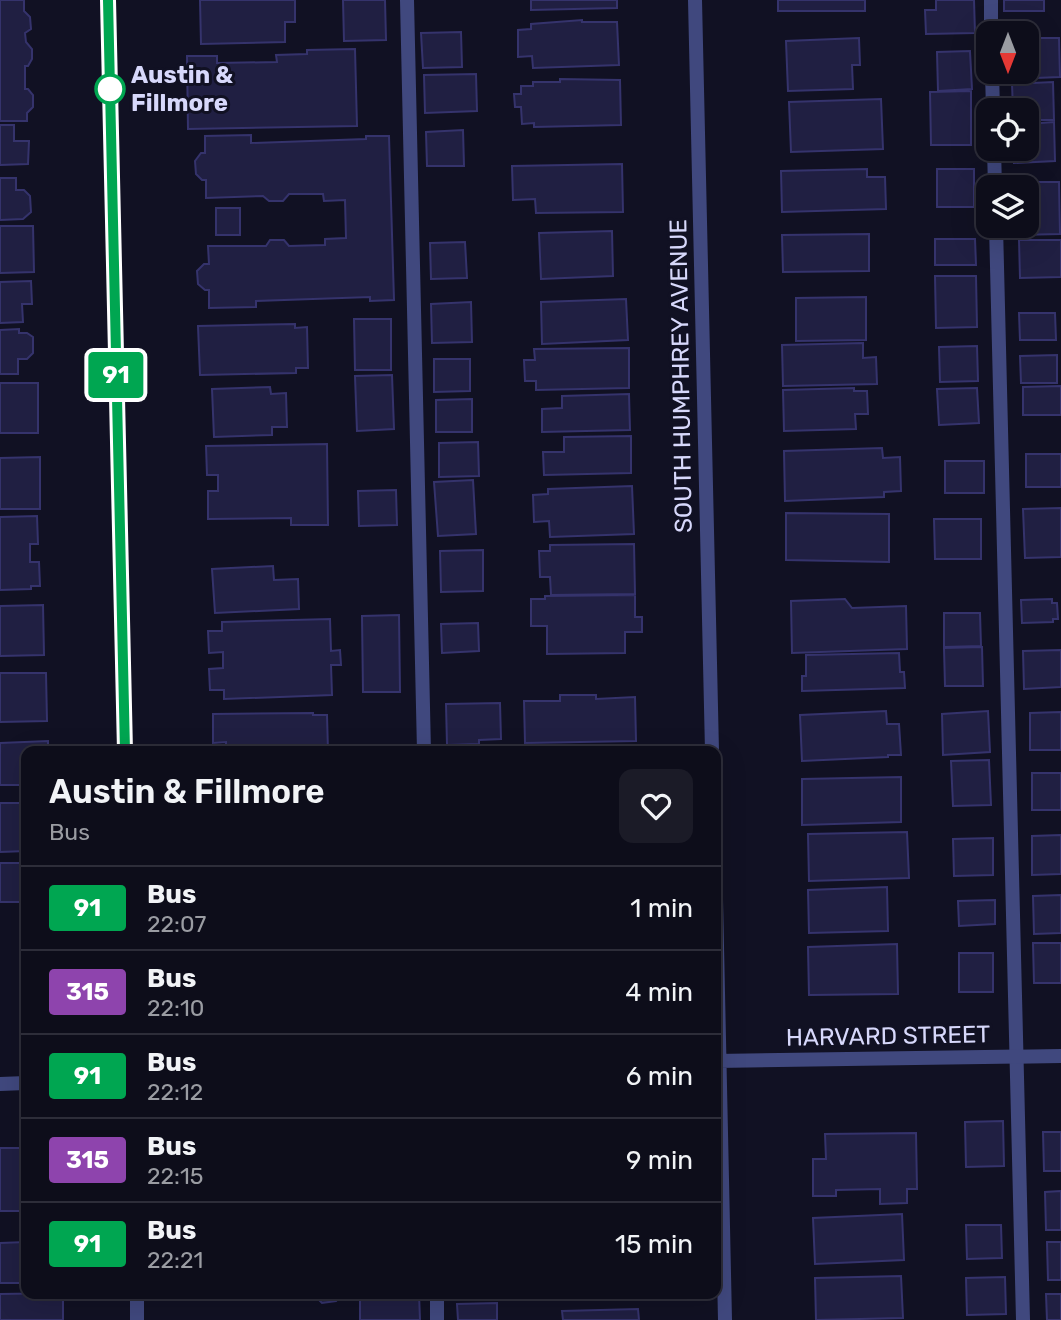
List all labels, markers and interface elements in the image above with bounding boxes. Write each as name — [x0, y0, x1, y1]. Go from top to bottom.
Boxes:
north arrow — [976, 21, 1040, 84]
map controls — [976, 21, 1039, 238]
place label: Austin & Fillmore — [131, 61, 233, 117]
marker: Austin & Fillmore — [95, 74, 125, 104]
button: locate — [976, 98, 1039, 161]
button: layers — [976, 175, 1039, 238]
street label: SOUTH HUMPHREY AVENUE — [664, 219, 698, 533]
line badge: 91 — [85, 352, 148, 398]
text: 91 — [102, 361, 130, 389]
button: heart — [619, 769, 693, 843]
text: Austin & Fillmore — [49, 772, 325, 811]
text: Bus — [49, 818, 90, 846]
text: Bus — [147, 879, 196, 910]
text: 1 min — [630, 893, 693, 924]
text: 91 — [74, 894, 101, 922]
text: 22:07 — [147, 910, 206, 938]
text: Bus — [147, 963, 196, 994]
text: 4 min — [625, 977, 693, 1008]
text: 315 — [66, 978, 109, 1006]
text: 22:10 — [147, 994, 204, 1022]
street label: HARVARD STREET — [786, 1020, 991, 1052]
text: Bus — [147, 1047, 196, 1078]
text: 6 min — [626, 1061, 693, 1092]
text: 91 — [74, 1062, 101, 1090]
text: 22:12 — [147, 1078, 203, 1106]
text: Bus — [147, 1131, 196, 1162]
text: 9 min — [626, 1145, 693, 1176]
text: 315 — [66, 1146, 109, 1174]
text: 22:15 — [147, 1162, 203, 1190]
text: Bus — [147, 1215, 196, 1246]
text: 15 min — [615, 1229, 693, 1260]
text: 91 — [74, 1230, 101, 1258]
text: 22:21 — [147, 1246, 203, 1274]

